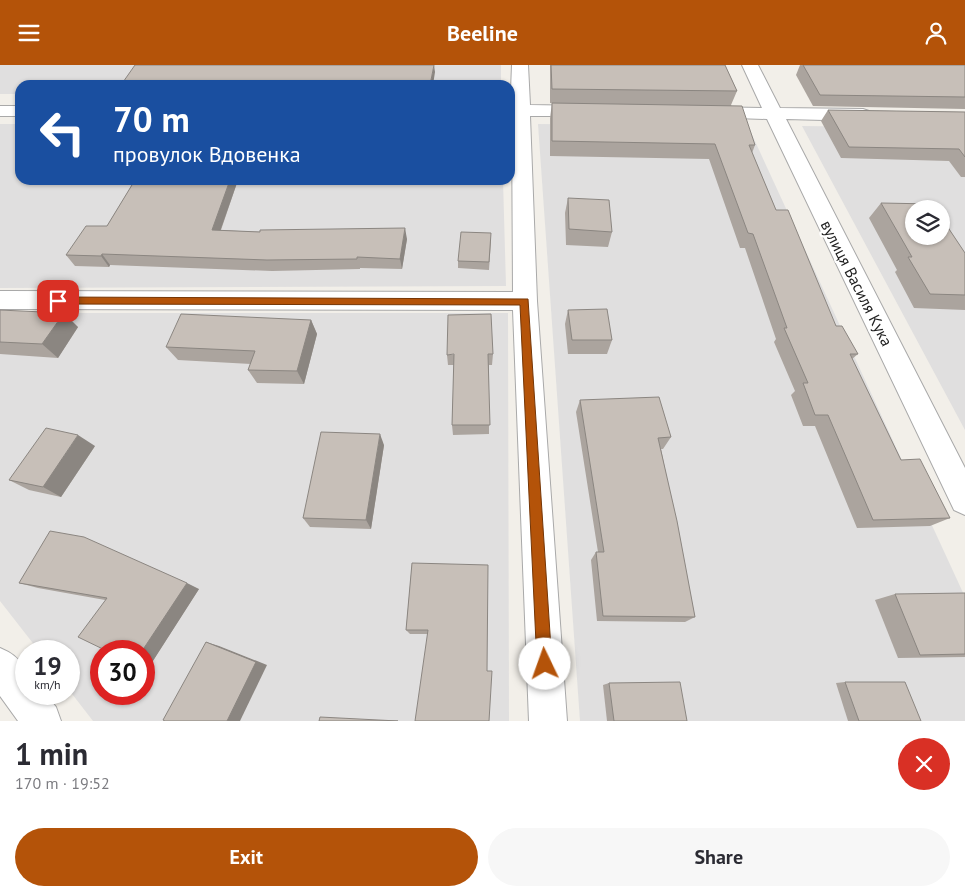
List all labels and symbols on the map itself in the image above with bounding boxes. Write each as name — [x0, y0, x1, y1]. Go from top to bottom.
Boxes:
street label: вулиця Василя Кука — [817, 217, 897, 349]
pin — [37, 280, 79, 322]
position arrow — [518, 637, 570, 689]
speed limit sign: 30 — [90, 640, 155, 705]

